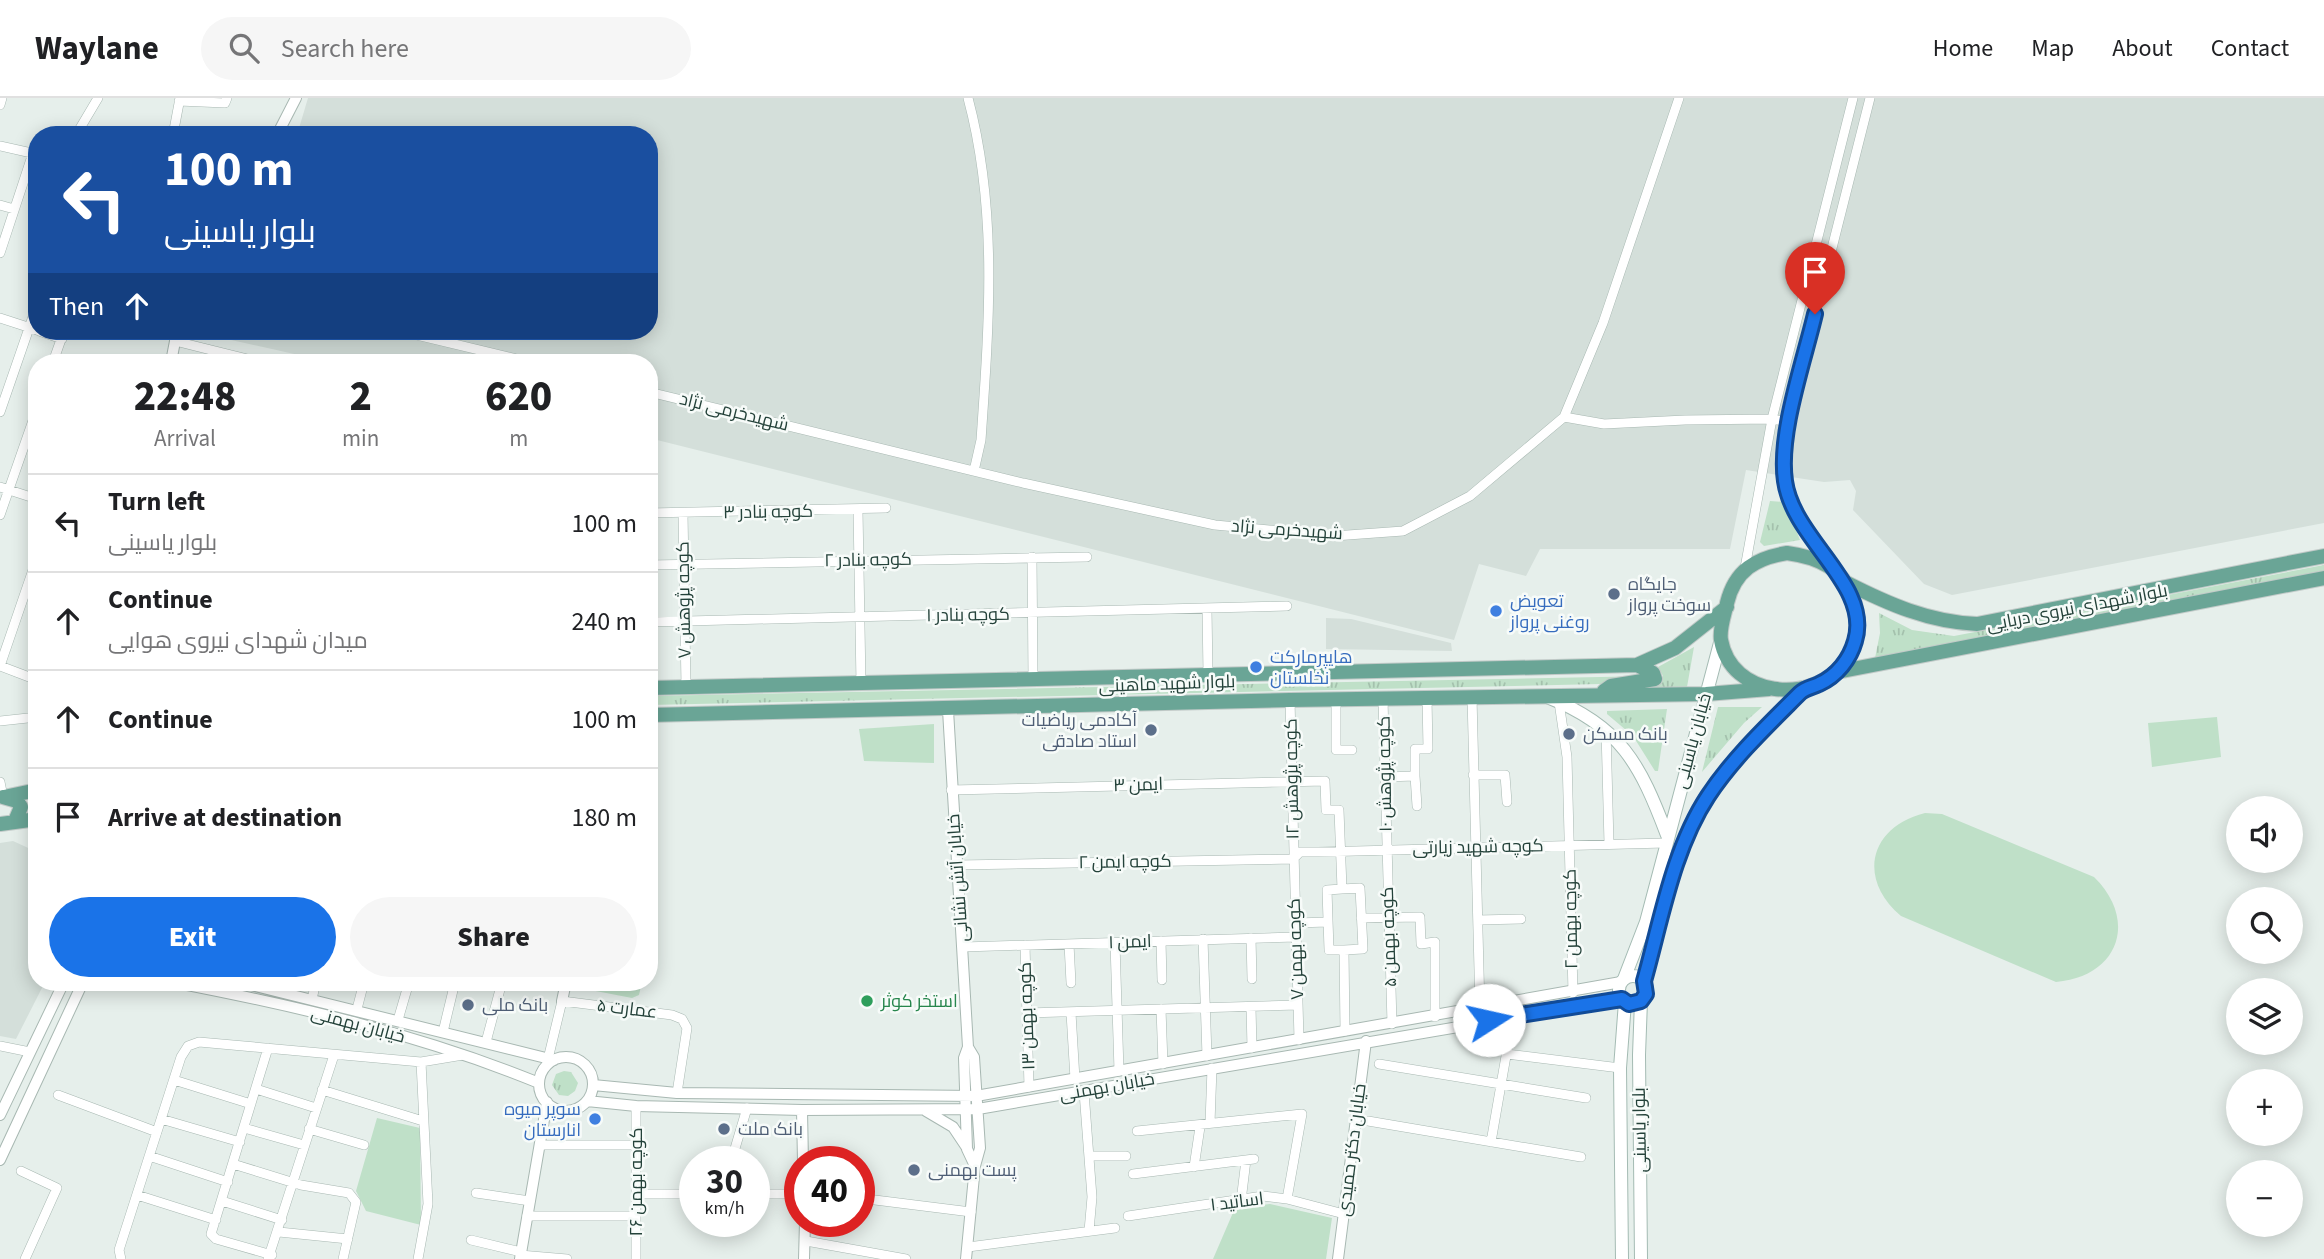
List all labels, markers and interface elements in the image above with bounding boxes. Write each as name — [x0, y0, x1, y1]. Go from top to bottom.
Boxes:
search box — [201, 17, 691, 80]
text: Waylane — [35, 25, 159, 72]
icon: search — [225, 29, 263, 67]
text: Search here — [281, 30, 409, 67]
text: Home — [1933, 31, 1993, 66]
text: Map — [2031, 31, 2074, 66]
text: About — [2112, 31, 2173, 66]
text: Contact — [2211, 31, 2289, 66]
text: 100 m — [164, 135, 293, 205]
icon: left — [49, 154, 140, 245]
text: بلوار یاسینی — [164, 209, 316, 255]
pin — [1785, 242, 1845, 314]
icon: arrive — [1796, 253, 1834, 291]
icon: ahead — [118, 287, 156, 325]
text: Then — [49, 288, 104, 325]
text: 22:48 — [134, 367, 236, 427]
text: 2 — [349, 367, 372, 427]
text: 620 — [485, 367, 552, 427]
street label: شهیدخرمی نژاد — [677, 386, 791, 438]
text: Arrival — [154, 422, 216, 455]
text: min — [342, 422, 379, 455]
text: m — [509, 422, 528, 455]
text: Turn left — [108, 483, 205, 520]
street label: کوچه بنادر ۳ — [723, 499, 813, 525]
icon: left — [49, 504, 87, 542]
text: 100 m — [571, 505, 637, 542]
street label: شهیدخرمی نژاد — [1230, 514, 1344, 546]
text: بلوار یاسینی — [108, 526, 217, 559]
street label: کوچه پژوهش ۷ — [670, 541, 698, 659]
street label: کوچه بنادر ۲ — [824, 547, 912, 573]
place label: جایگاه سوخت پرواز — [1627, 572, 1711, 618]
street label: بلوار شهدای نیروی دریایی — [1984, 578, 2170, 638]
text: Continue — [108, 581, 213, 618]
marker: جایگاه سوخت پرواز — [1606, 586, 1622, 602]
place label: تعویض روغنی پرواز — [1509, 589, 1590, 635]
icon: ahead — [49, 602, 87, 640]
street label: کوچه بنادر ۱ — [926, 602, 1010, 628]
text: 240 m — [571, 603, 637, 640]
marker: تعویض روغنی پرواز — [1488, 603, 1504, 619]
text: میدان شهدای نیروی هوایی — [108, 624, 368, 657]
place label: هایپرمارکت نخلستان — [1270, 645, 1353, 691]
marker: هایپرمارکت نخلستان — [1248, 659, 1264, 675]
street label: بلوار شهید ماهینی — [1098, 669, 1236, 699]
street label: خیابان یاسینی — [1668, 691, 1718, 791]
icon: ahead — [49, 700, 87, 738]
text: Continue — [108, 701, 213, 738]
text: 100 m — [571, 701, 637, 738]
place label: آکادمی ریاضیات استاد صادقی — [1021, 708, 1137, 754]
street label: کوچه پژوهش ۱۰ — [1371, 716, 1399, 832]
street label: کوچه پژوهش ۱۲ — [1278, 718, 1306, 840]
marker: آکادمی ریاضیات استاد صادقی — [1143, 722, 1159, 738]
place label: بانک مسکن — [1583, 722, 1668, 747]
marker: بانک مسکن — [1561, 726, 1577, 742]
street label: ایمن ۳ — [1113, 772, 1163, 798]
map controls — [2226, 796, 2303, 1237]
button: sound — [2226, 796, 2303, 873]
icon: arrive — [49, 798, 87, 836]
text: Arrive at destination — [108, 799, 342, 836]
text: 180 m — [571, 799, 637, 836]
street label: خیابان آتش نشانی — [941, 813, 975, 943]
street label: کوچه شهید زیارتی — [1412, 833, 1544, 861]
street label: کوچه ایمن ۲ — [1078, 849, 1172, 875]
street label: کوچه بهمن ۲ — [1558, 869, 1584, 969]
street label: کوچه بهمن ۵ — [1375, 886, 1403, 988]
button: search — [2226, 887, 2303, 964]
button: Exit — [49, 897, 336, 977]
button: Share — [350, 897, 637, 977]
street label: کوچه بهمن ۷ — [1282, 898, 1310, 1000]
street label: ایمن ۱ — [1108, 929, 1152, 955]
street label: کوچه بهمن ۱۳ — [1013, 961, 1041, 1071]
button: layers — [2226, 978, 2303, 1055]
position arrow — [1452, 983, 1526, 1057]
place label: استخر کوثر — [880, 989, 958, 1014]
place label: بانک ملی — [482, 993, 548, 1018]
street label: عمارت ۵ — [595, 993, 659, 1025]
marker: استخر کوثر — [859, 993, 875, 1009]
marker: بانک ملی — [460, 997, 476, 1013]
street label: خیابان بهمنی — [308, 1000, 408, 1050]
street label: خیابان بهمنی — [1057, 1066, 1157, 1108]
button: + — [2226, 1069, 2303, 1146]
street label: خیابان دکتر حمیدی — [1331, 1082, 1373, 1218]
street label: بلوار یاسینی — [1627, 1087, 1653, 1173]
place label: سوپر میوه انارستان — [504, 1097, 581, 1143]
marker: سوپر میوه انارستان — [587, 1111, 603, 1127]
place label: بانک ملت — [738, 1117, 803, 1142]
marker: بانک ملت — [716, 1121, 732, 1137]
street label: کوچه بهمن ۲۶ — [624, 1128, 649, 1236]
speed limit sign: 40 — [784, 1146, 875, 1237]
text: 30 — [706, 1157, 743, 1207]
place label: پست بهمنی — [928, 1158, 1017, 1183]
button: − — [2226, 1160, 2303, 1237]
marker: پست بهمنی — [906, 1162, 922, 1178]
street label: اساتید ۱ — [1209, 1186, 1265, 1218]
text: km/h — [705, 1196, 744, 1221]

